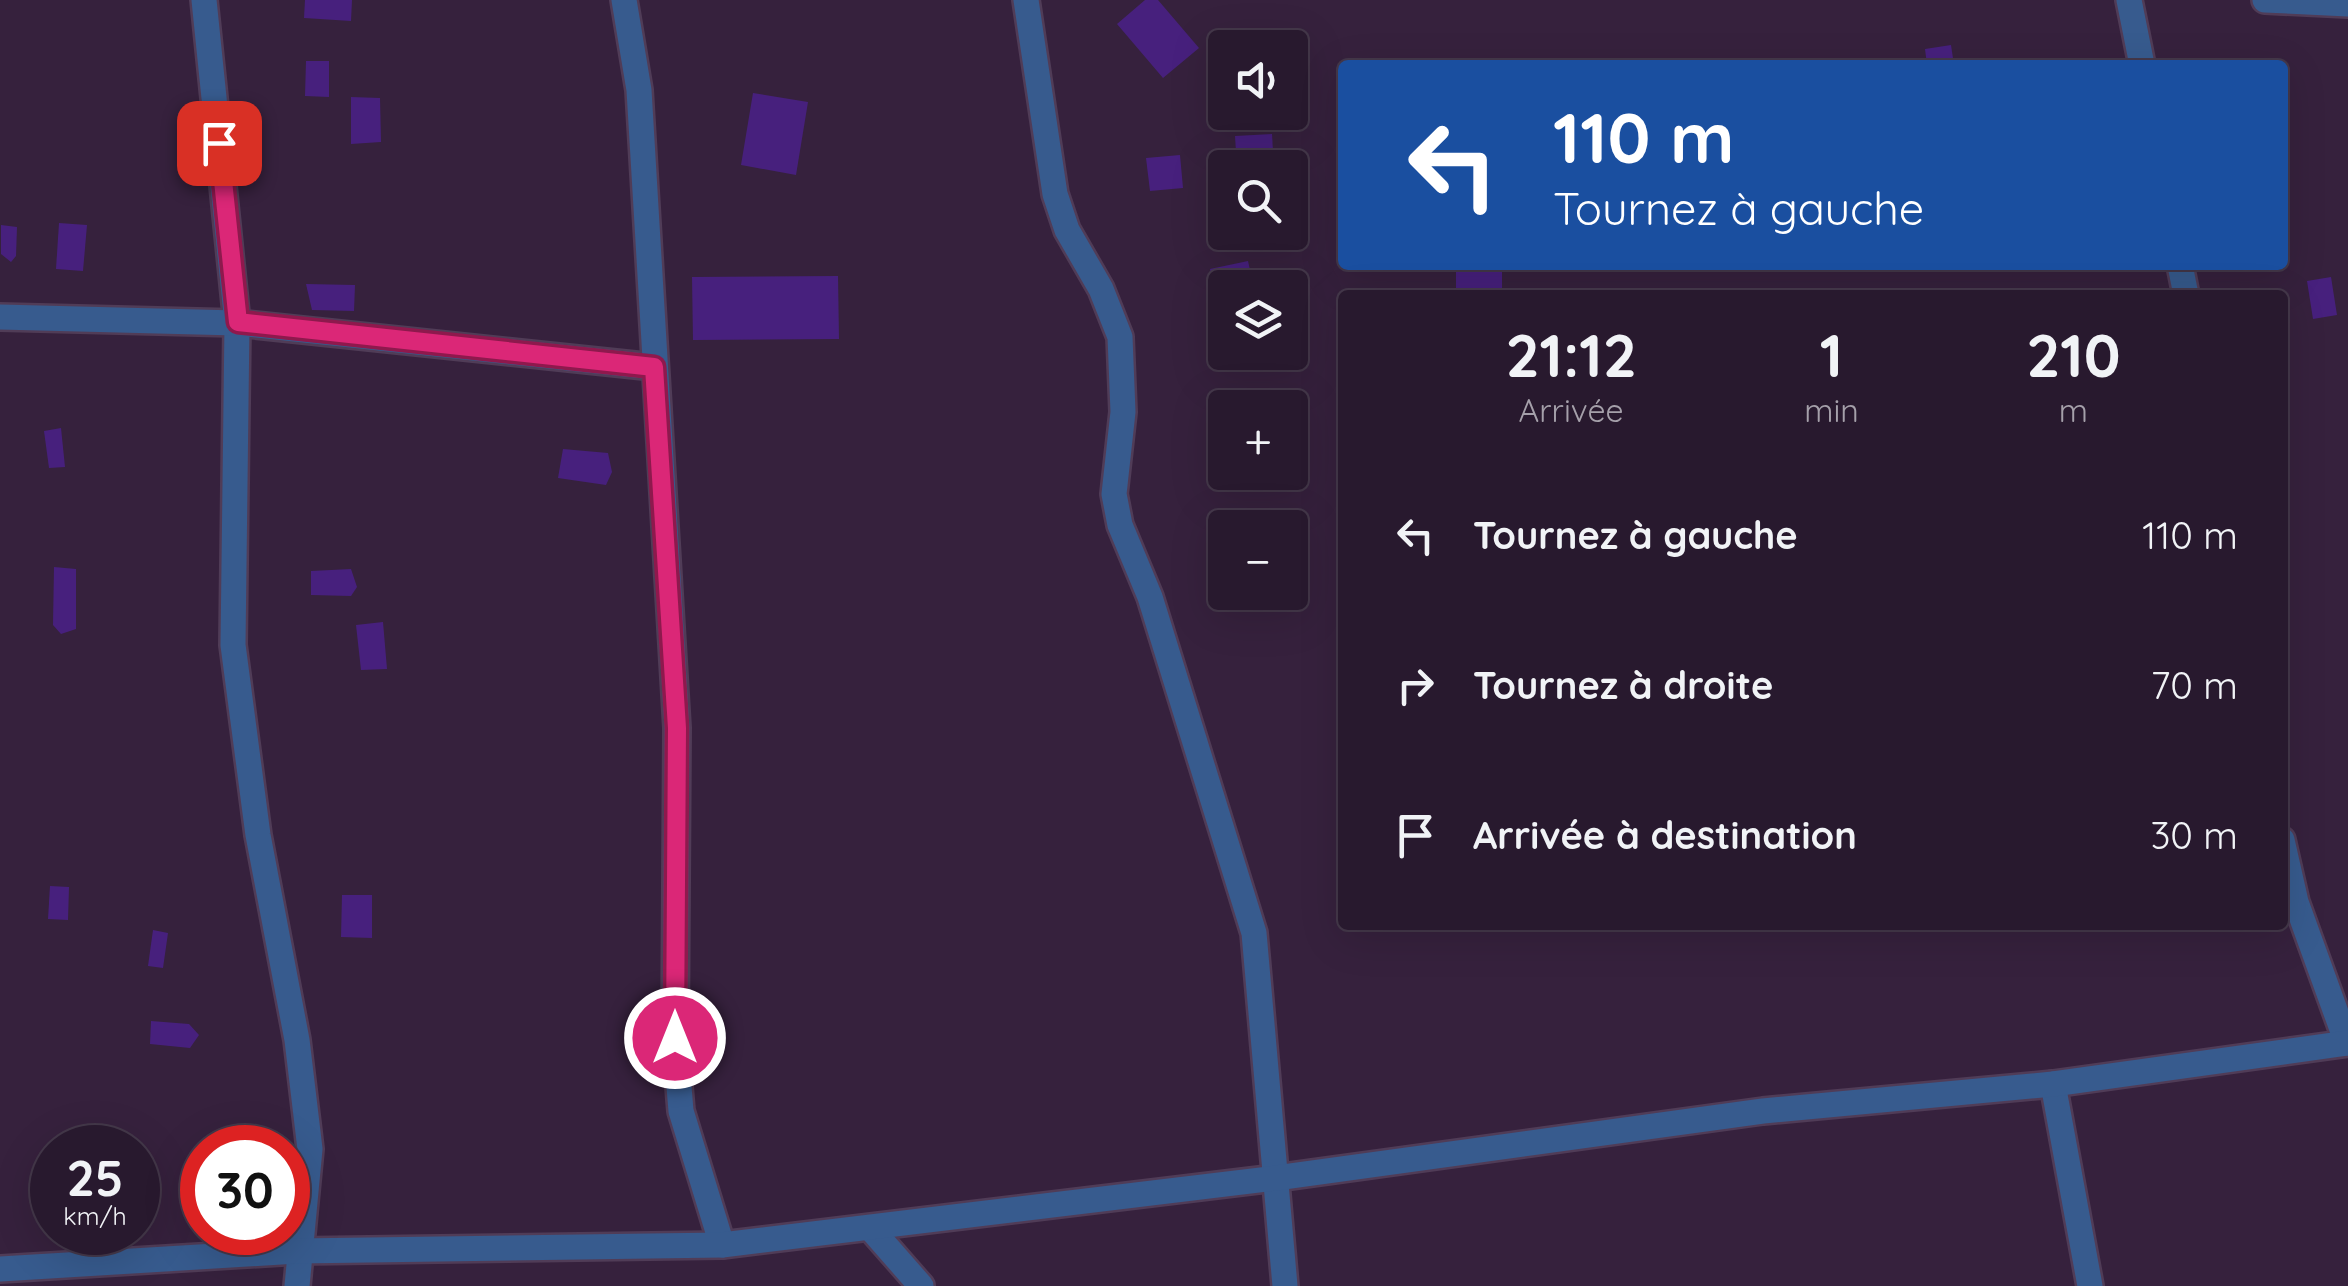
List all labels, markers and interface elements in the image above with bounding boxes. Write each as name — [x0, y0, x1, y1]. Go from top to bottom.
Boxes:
map controls — [1208, 30, 1308, 610]
button: sound — [1208, 30, 1308, 130]
text: 110 m — [1553, 93, 1735, 181]
icon: left — [1388, 100, 1518, 230]
pin — [177, 101, 262, 186]
icon: arrive — [192, 116, 247, 171]
button: search — [1208, 150, 1308, 250]
text: Tournez à gauche — [1553, 180, 1924, 236]
button: layers — [1208, 270, 1308, 370]
text: 21:12 — [1505, 317, 1637, 392]
text: 1 — [1820, 317, 1843, 392]
text: 210 — [2026, 317, 2121, 392]
button: + — [1208, 390, 1308, 490]
text: Arrivée — [1519, 390, 1624, 430]
text: min — [1804, 390, 1859, 430]
text: m — [2059, 390, 2088, 430]
icon: left — [1388, 508, 1443, 563]
button: − — [1208, 510, 1308, 610]
text: Tournez à gauche — [1473, 511, 1798, 559]
text: 110 m — [2142, 511, 2238, 559]
icon: right — [1388, 658, 1443, 713]
text: Tournez à droite — [1473, 661, 1773, 709]
text: 70 m — [2151, 661, 2238, 709]
icon: arrive — [1388, 808, 1443, 863]
text: Arrivée à destination — [1473, 811, 1857, 859]
text: 30 m — [2150, 811, 2238, 859]
position arrow — [623, 986, 727, 1090]
speed limit sign: 30 — [180, 1125, 310, 1255]
text: 25 — [66, 1146, 124, 1209]
text: km/h — [63, 1200, 127, 1231]

